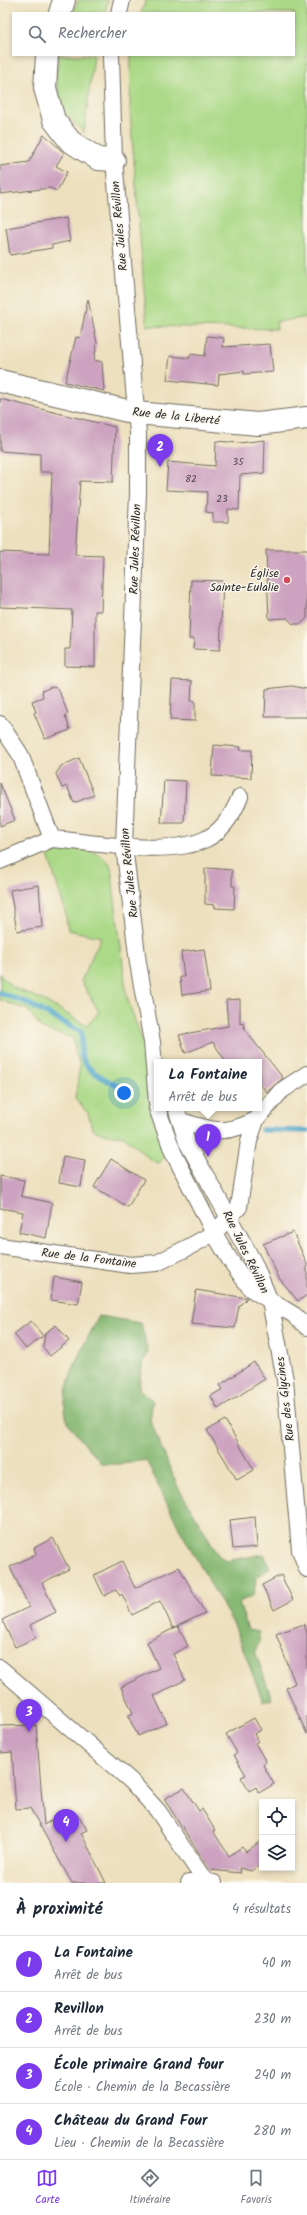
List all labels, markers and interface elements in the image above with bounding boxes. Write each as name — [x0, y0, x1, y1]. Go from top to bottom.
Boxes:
search box — [12, 12, 295, 56]
text: Rechercher — [58, 22, 126, 46]
icon: search — [26, 23, 48, 45]
street label: Rue Jules Révillon — [106, 180, 133, 272]
street label: Rue de la Liberté — [131, 402, 221, 431]
pin: 2 — [147, 434, 173, 467]
house number: 35 — [232, 454, 244, 470]
house number: 82 — [185, 471, 197, 487]
house number: 23 — [216, 491, 228, 507]
street label: Rue Jules Révillon — [124, 503, 147, 595]
place label: Église Sainte-Eulalie — [210, 564, 280, 597]
marker: Église Sainte-Eulalie — [282, 575, 292, 585]
street label: Rue Jules Révillon — [115, 827, 144, 919]
popup — [154, 1059, 262, 1111]
text: La Fontaine — [169, 1063, 247, 1087]
your location — [114, 1083, 134, 1103]
text: Arrêt de bus — [169, 1087, 237, 1108]
pin: 1 — [195, 1124, 221, 1157]
street label: Rue Jules Révillon — [217, 1207, 274, 1297]
street label: Rue de la Fontaine — [40, 1243, 138, 1274]
street label: Rue des Glycines — [271, 1355, 300, 1442]
pin: 3 — [16, 1699, 42, 1732]
map controls — [259, 1799, 295, 1871]
button: locate — [259, 1799, 295, 1835]
pin: 4 — [53, 1809, 79, 1842]
button: layers — [259, 1835, 295, 1871]
text: À proximité — [16, 1896, 103, 1923]
text: 4 résultats — [232, 1899, 291, 1920]
text: La Fontaine — [54, 1941, 133, 1965]
text: 1 — [27, 1953, 31, 1974]
text: 40 m — [262, 1953, 291, 1974]
text: Arrêt de bus — [54, 1965, 123, 1986]
text: Revillon — [54, 1997, 104, 2021]
text: 2 — [25, 2009, 33, 2030]
text: 230 m — [254, 2009, 291, 2030]
text: Arrêt de bus — [54, 2021, 123, 2042]
text: École primaire Grand four — [54, 2053, 224, 2077]
text: 3 — [25, 2065, 33, 2086]
text: 240 m — [254, 2065, 291, 2086]
text: École · Chemin de la Becassière — [54, 2077, 230, 2098]
text: Château du Grand Four — [54, 2109, 207, 2133]
text: 4 — [25, 2121, 33, 2142]
text: 280 m — [254, 2121, 291, 2142]
text: Lieu · Chemin de la Becassière — [54, 2133, 224, 2154]
tab: Carte — [35, 2167, 60, 2209]
tab: Itinéraire — [130, 2167, 171, 2209]
tab: Favoris — [241, 2167, 272, 2209]

